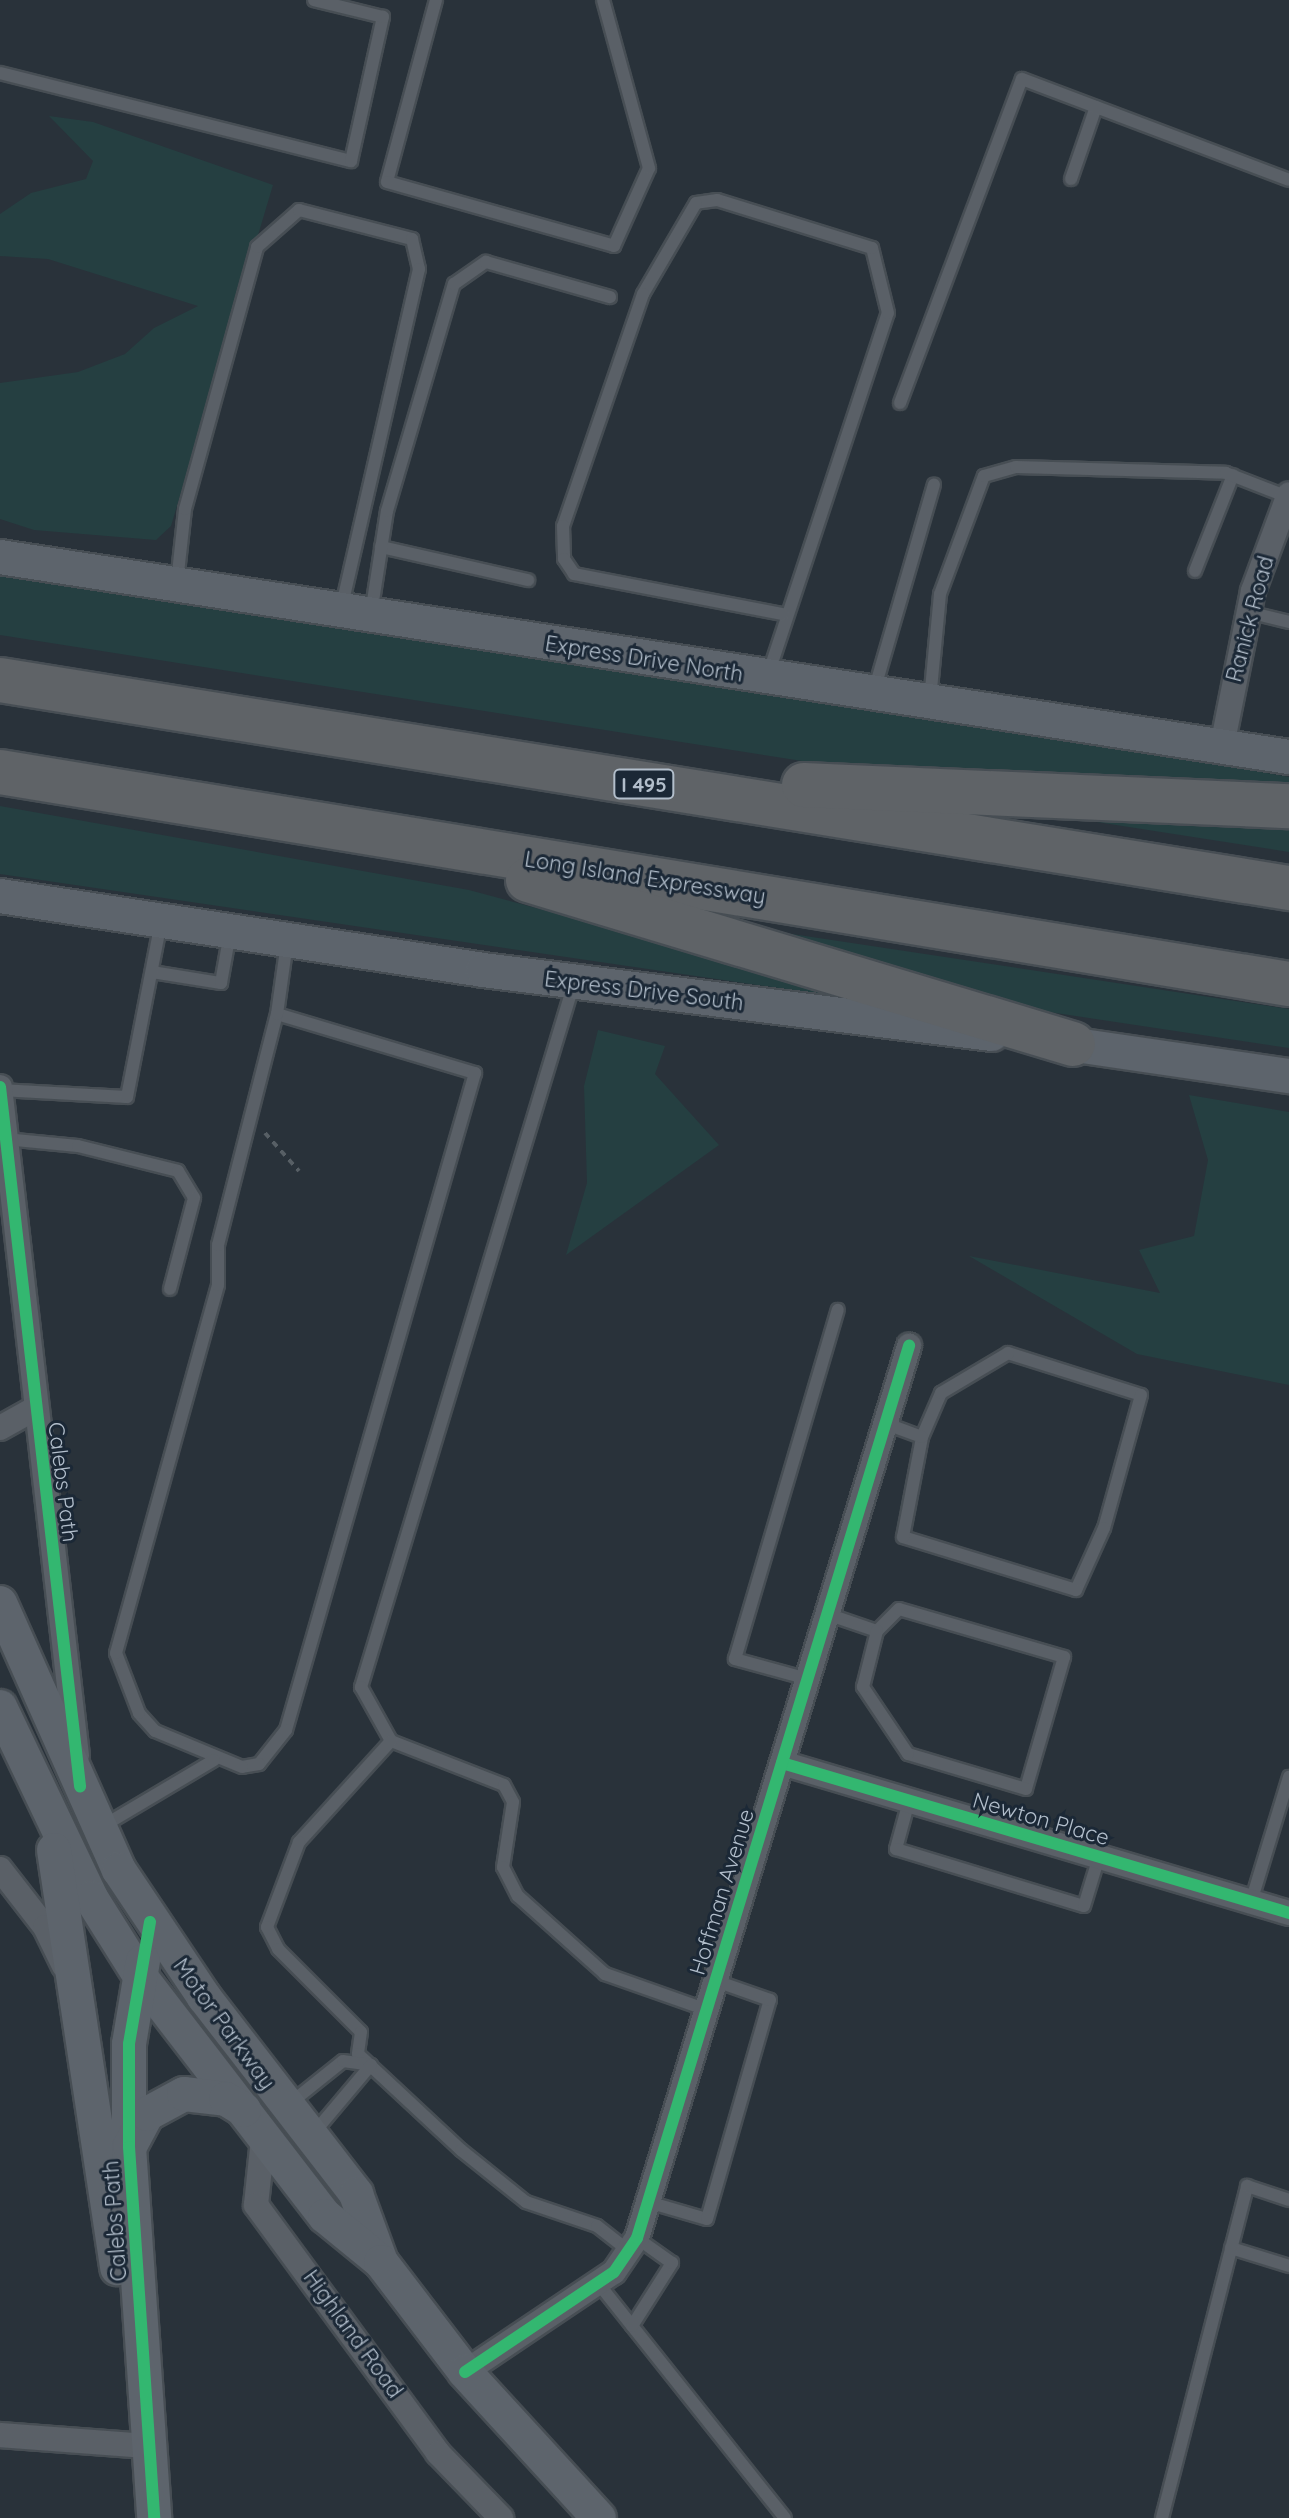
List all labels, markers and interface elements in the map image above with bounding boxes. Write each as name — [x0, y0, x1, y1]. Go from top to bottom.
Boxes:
street label: Ranick Road — [1221, 553, 1279, 685]
street label: Express Drive North — [543, 630, 745, 688]
road number: I 495 — [612, 768, 676, 800]
street label: Long Island Expressway — [523, 846, 767, 910]
street label: Express Drive South — [543, 966, 745, 1016]
street label: Calebs Path — [43, 1420, 83, 1544]
street label: Newton Place — [970, 1787, 1112, 1851]
street label: Hoffman Avenue — [684, 1806, 760, 1978]
street label: Motor Parkway — [168, 1953, 280, 2095]
street label: Calebs Path — [98, 2160, 132, 2282]
street label: Highland Road — [298, 2265, 408, 2403]

